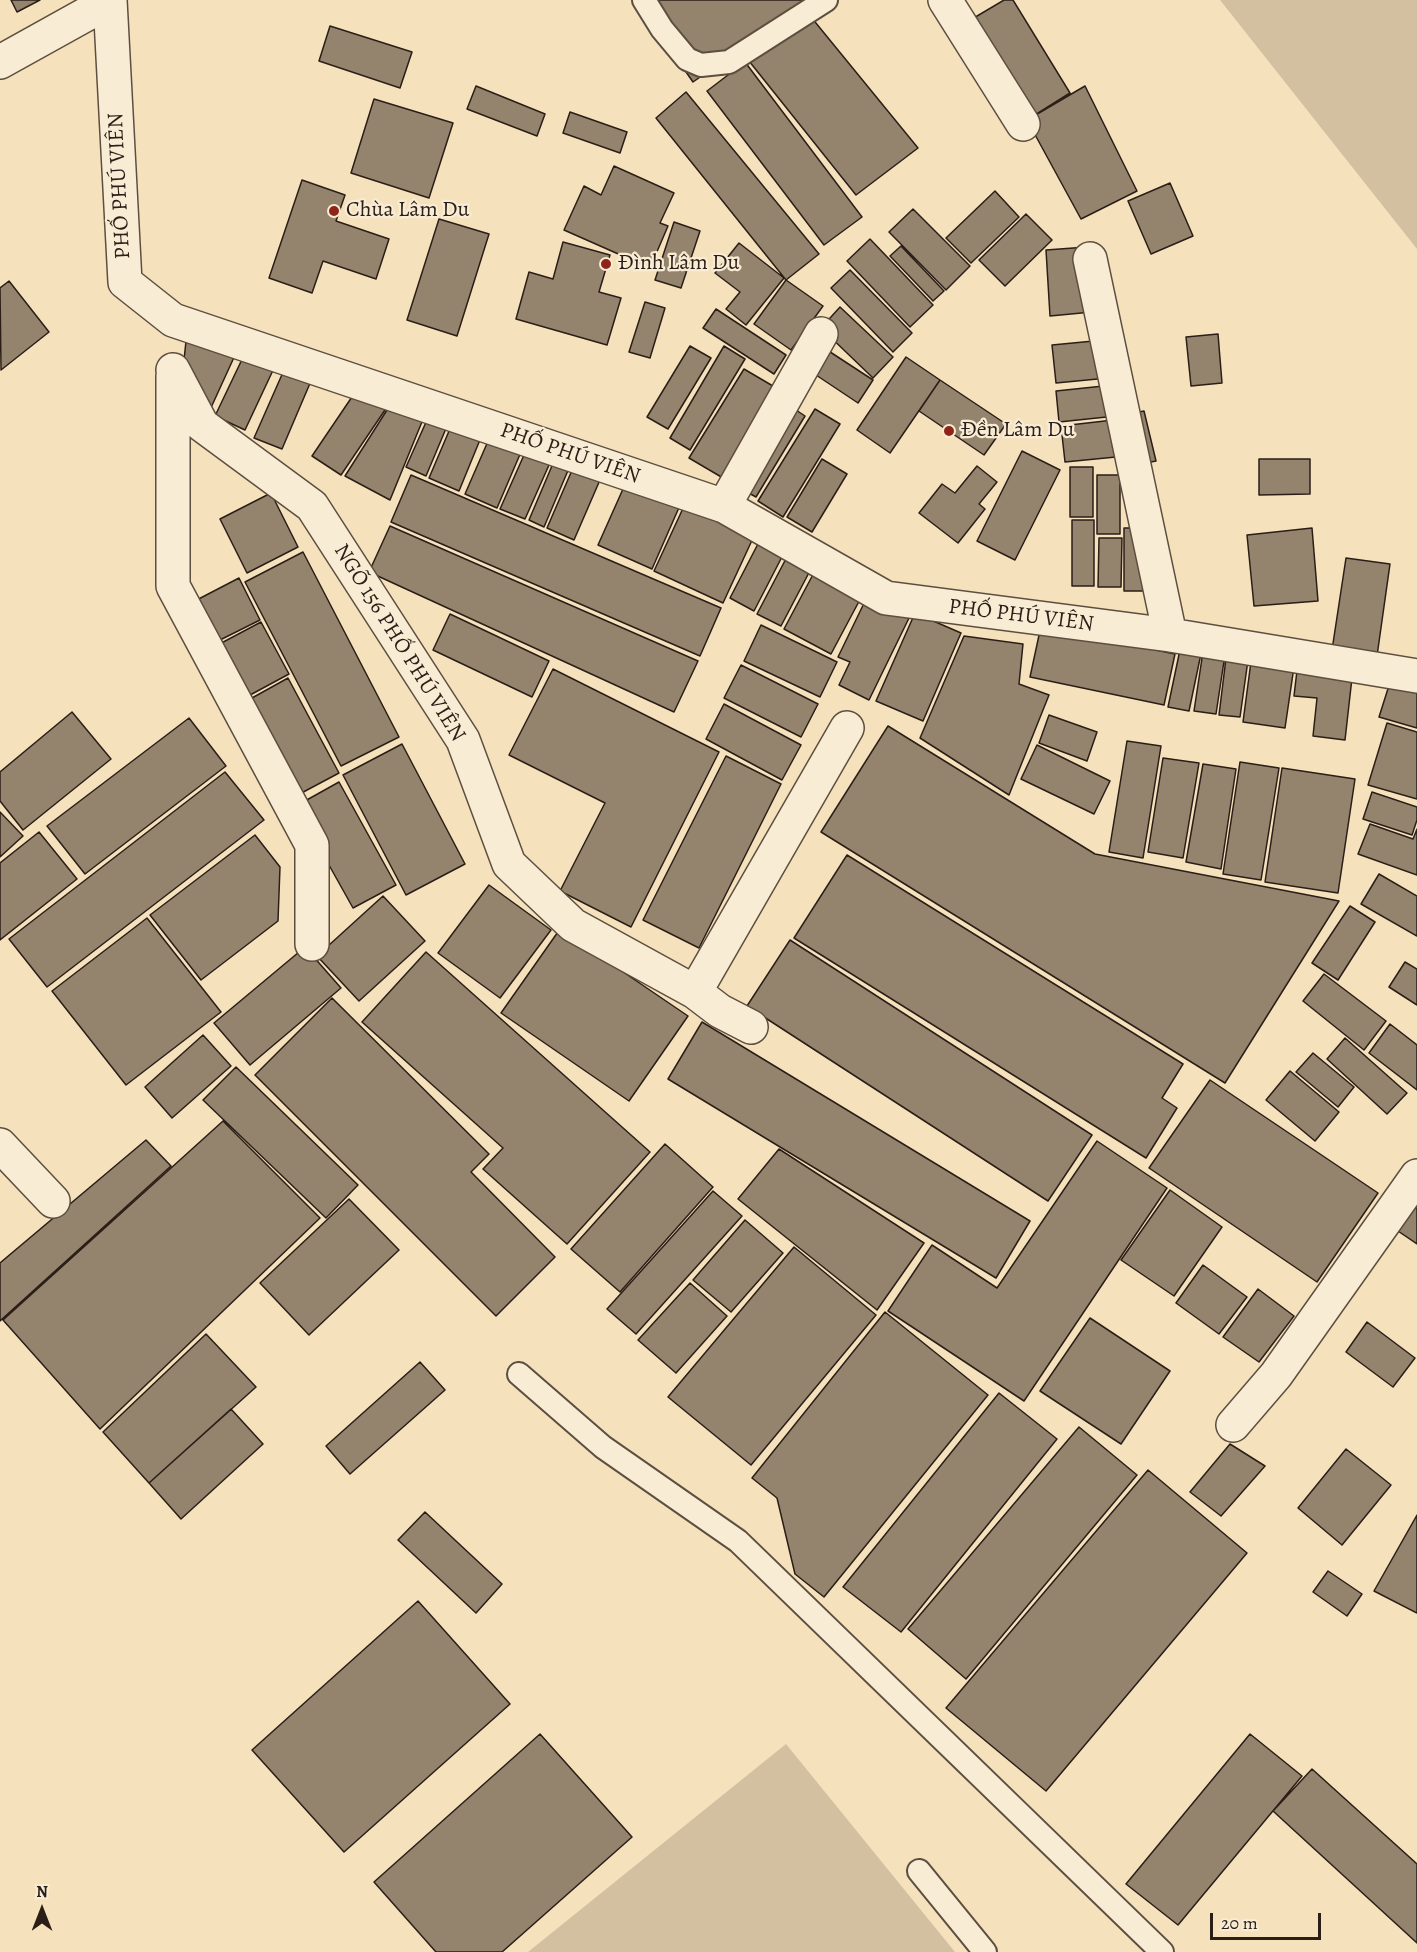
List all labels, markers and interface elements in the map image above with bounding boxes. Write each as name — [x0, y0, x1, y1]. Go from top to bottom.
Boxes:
street label: PHỐ PHÚ VIÊN — [103, 112, 137, 260]
place label: Chùa Lâm Du — [346, 198, 469, 224]
marker: Chùa Lâm Du — [327, 204, 341, 218]
place label: Đình Lâm Du — [618, 251, 739, 277]
marker: Đình Lâm Du — [599, 257, 613, 271]
street label: PHỐ PHÚ VIÊN — [496, 418, 644, 490]
place label: Đền Lâm Du — [961, 418, 1074, 444]
marker: Đền Lâm Du — [942, 424, 956, 438]
street label: NGÕ 156 PHỐ PHÚ VIÊN — [327, 539, 471, 747]
street label: PHỐ PHÚ VIÊN — [947, 594, 1095, 638]
north arrow — [12, 1880, 72, 1940]
text: N — [36, 1881, 48, 1903]
scale bar — [1213, 1901, 1324, 1939]
text: 20 m — [1221, 1911, 1258, 1935]

